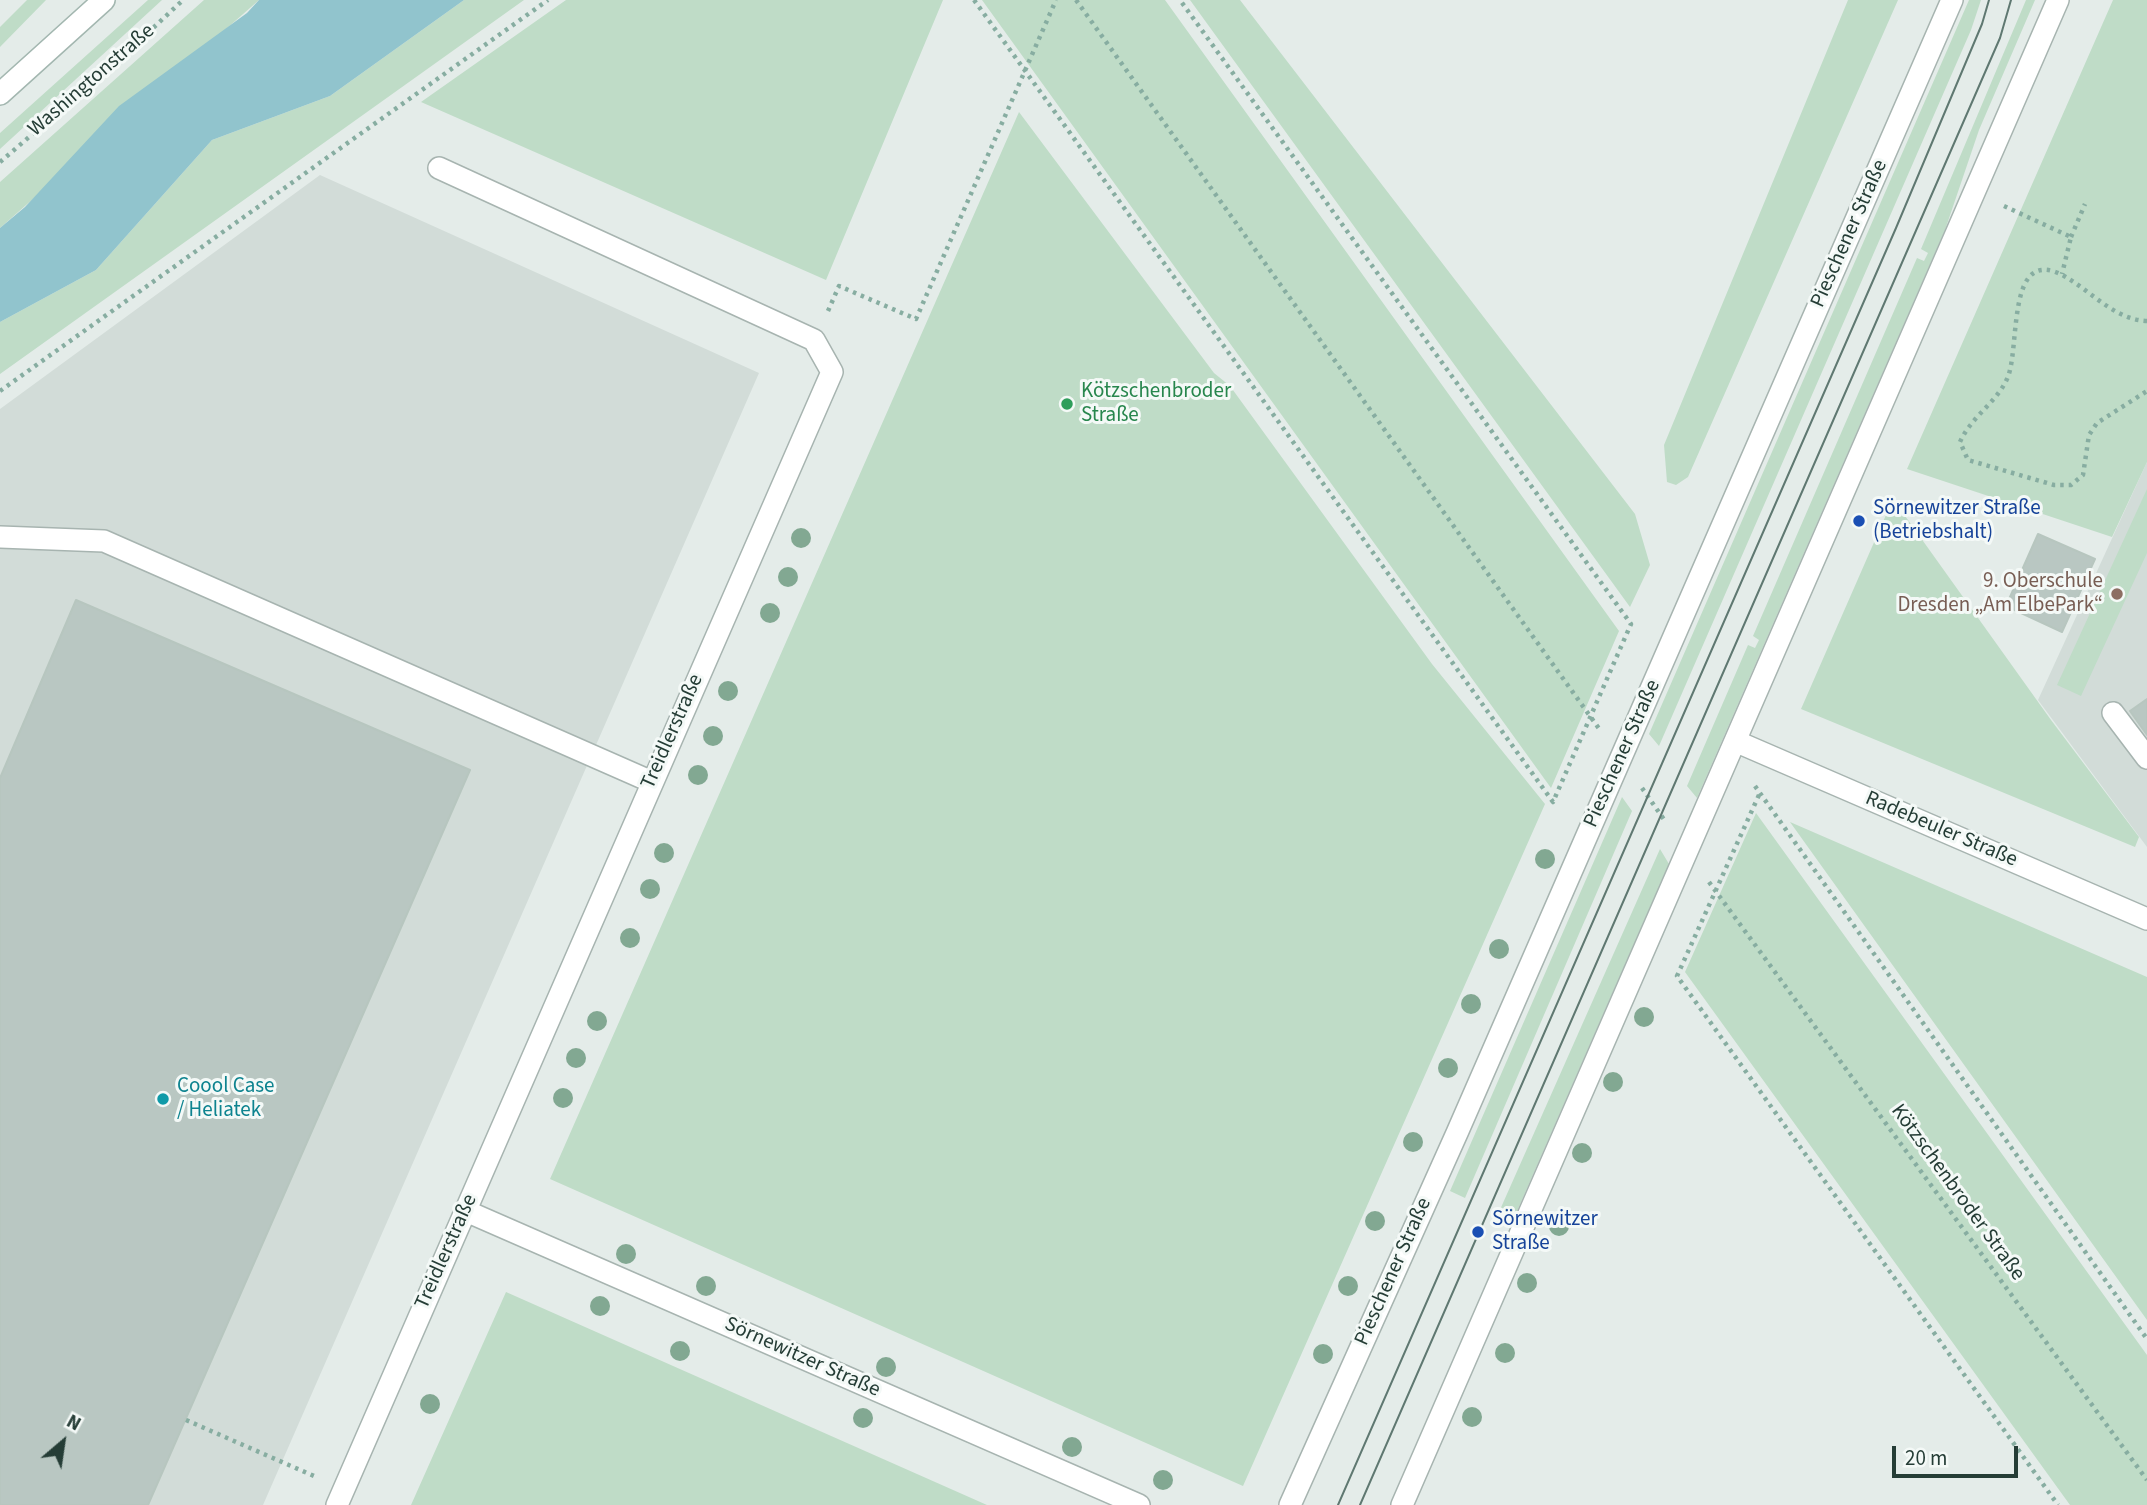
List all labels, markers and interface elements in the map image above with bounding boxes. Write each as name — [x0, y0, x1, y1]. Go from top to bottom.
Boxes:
street label: Washingtonstraße — [24, 19, 160, 143]
street label: Pieschener Straße — [1806, 156, 1894, 312]
place label: Kötzschenbroder Straße — [1081, 379, 1231, 429]
marker: Kötzschenbroder Straße — [1059, 396, 1075, 412]
place label: Sörnewitzer Straße (Betriebshalt) — [1873, 496, 2041, 546]
marker: Sörnewitzer Straße (Betriebshalt) — [1851, 513, 1867, 529]
place label: 9. Oberschule Dresden „Am ElbePark“ — [1897, 569, 2103, 619]
marker: 9. Oberschule Dresden „Am ElbePark“ — [2109, 586, 2125, 602]
street label: Treidlerstraße — [636, 671, 710, 793]
street label: Pieschener Straße — [1579, 676, 1667, 832]
street label: Radebeuler Straße — [1861, 787, 2021, 873]
place label: Coool Case / Heliatek — [177, 1074, 274, 1124]
marker: Coool Case / Heliatek — [155, 1091, 171, 1107]
street label: Kötzschenbroder Straße — [1884, 1100, 2030, 1286]
street label: Treidlerstraße — [410, 1191, 484, 1313]
street label: Pieschener Straße — [1350, 1194, 1438, 1350]
place label: Sörnewitzer Straße — [1492, 1207, 1598, 1257]
marker: Sörnewitzer Straße — [1470, 1224, 1486, 1240]
street label: Sörnewitzer Straße — [720, 1312, 884, 1404]
north arrow — [28, 1407, 98, 1477]
text: N — [61, 1408, 85, 1438]
scale bar — [1895, 1432, 2021, 1476]
text: 20 m — [1905, 1443, 1947, 1473]

